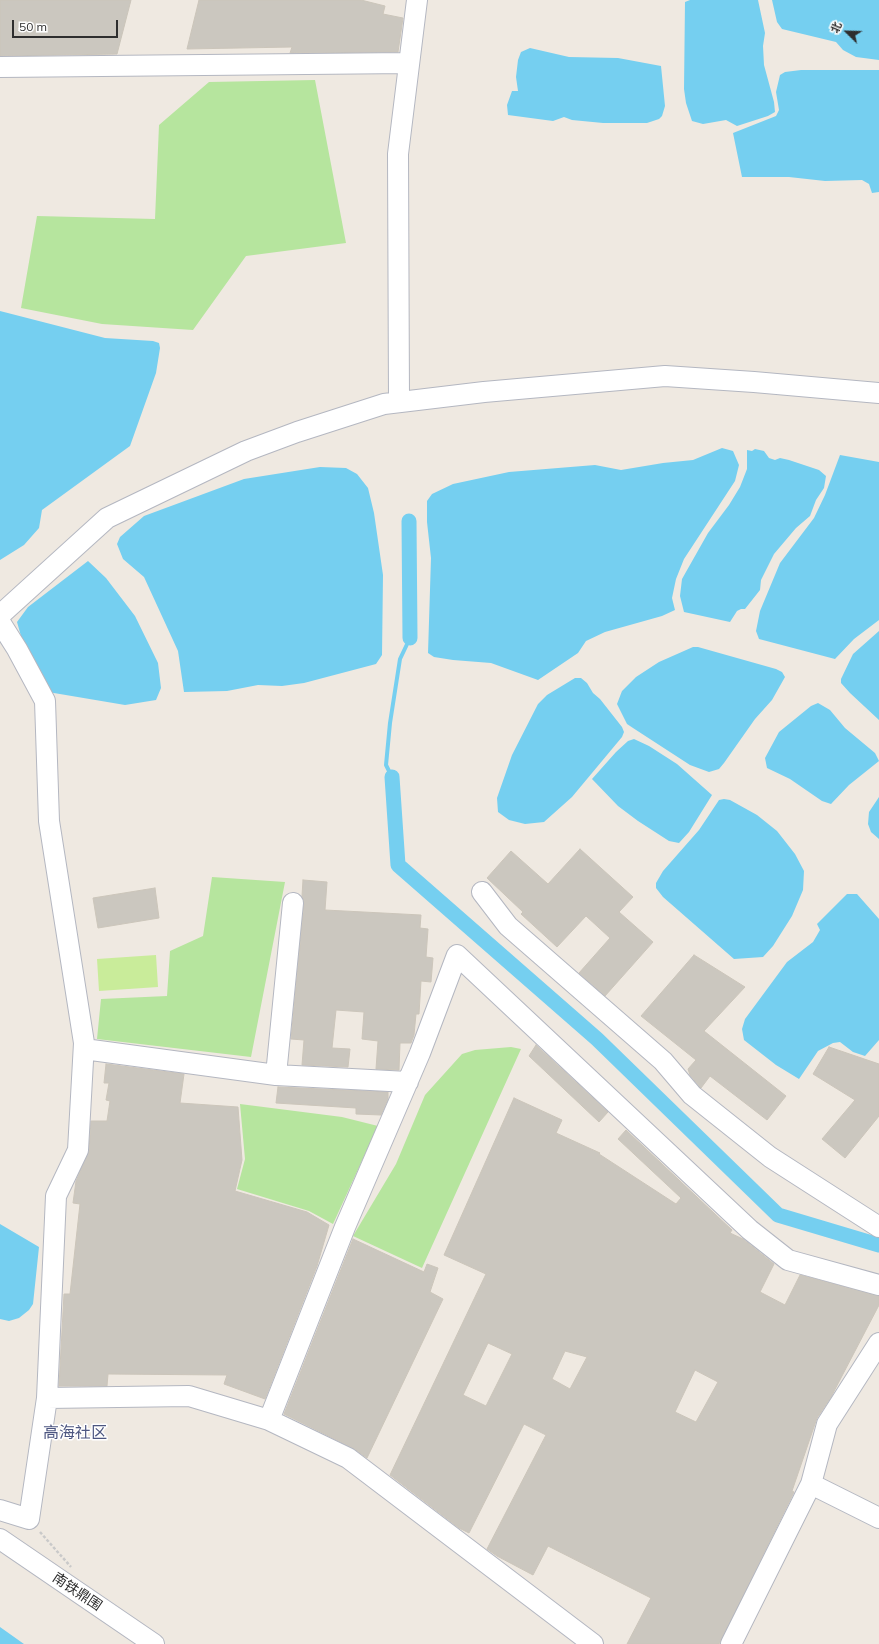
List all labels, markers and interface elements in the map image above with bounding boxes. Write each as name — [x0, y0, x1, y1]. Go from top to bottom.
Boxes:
scale bar — [14, 12, 120, 38]
north arrow — [827, 12, 867, 52]
text: 50 m — [19, 19, 47, 34]
text: 北 — [827, 20, 845, 35]
district label: 高海社区 — [43, 1423, 107, 1443]
street label: 南铁鼎围 — [49, 1569, 105, 1615]

